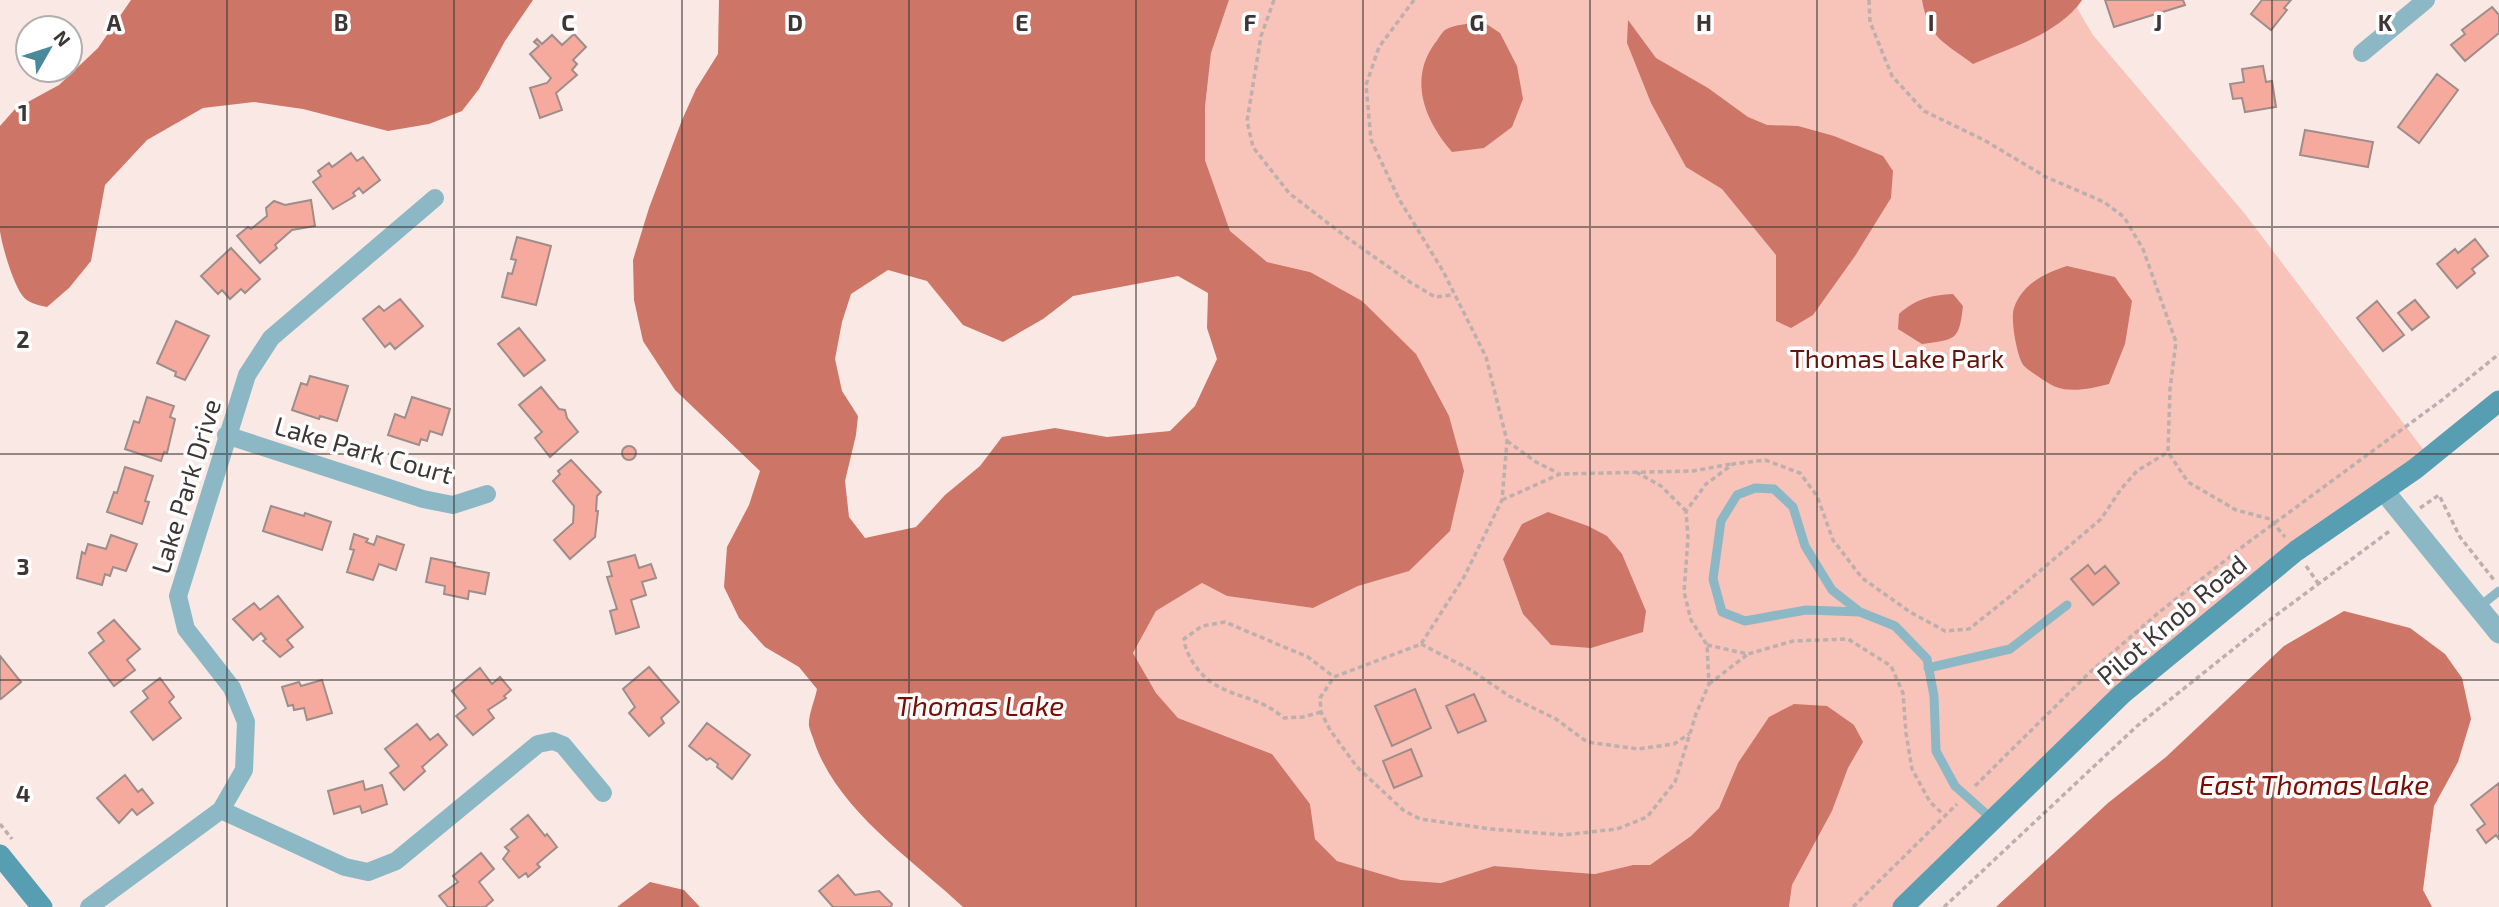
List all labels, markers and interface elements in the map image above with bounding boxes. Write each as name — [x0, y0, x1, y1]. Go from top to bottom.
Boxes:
text: A — [106, 8, 122, 36]
text: B — [334, 8, 348, 36]
text: C — [561, 8, 575, 36]
text: D — [787, 8, 803, 36]
text: E — [1015, 8, 1029, 36]
text: F — [1244, 8, 1257, 36]
text: G — [1470, 8, 1484, 36]
text: H — [1696, 8, 1712, 36]
text: I — [1928, 8, 1934, 36]
text: J — [2154, 8, 2162, 36]
text: K — [2378, 8, 2393, 36]
north arrow — [14, 14, 84, 84]
text: N — [49, 25, 76, 51]
text: 1 — [18, 98, 28, 126]
text: 2 — [16, 325, 30, 353]
park label: Thomas Lake Park — [1790, 342, 2004, 373]
street label: Lake Park Drive — [144, 395, 226, 577]
street label: Lake Park Court — [271, 409, 457, 489]
street label: Pilot Knob Road — [2090, 547, 2252, 691]
text: 3 — [16, 552, 30, 580]
water label: Thomas Lake — [896, 688, 1064, 722]
water label: East Thomas Lake — [2199, 767, 2429, 801]
text: 4 — [16, 779, 30, 807]

